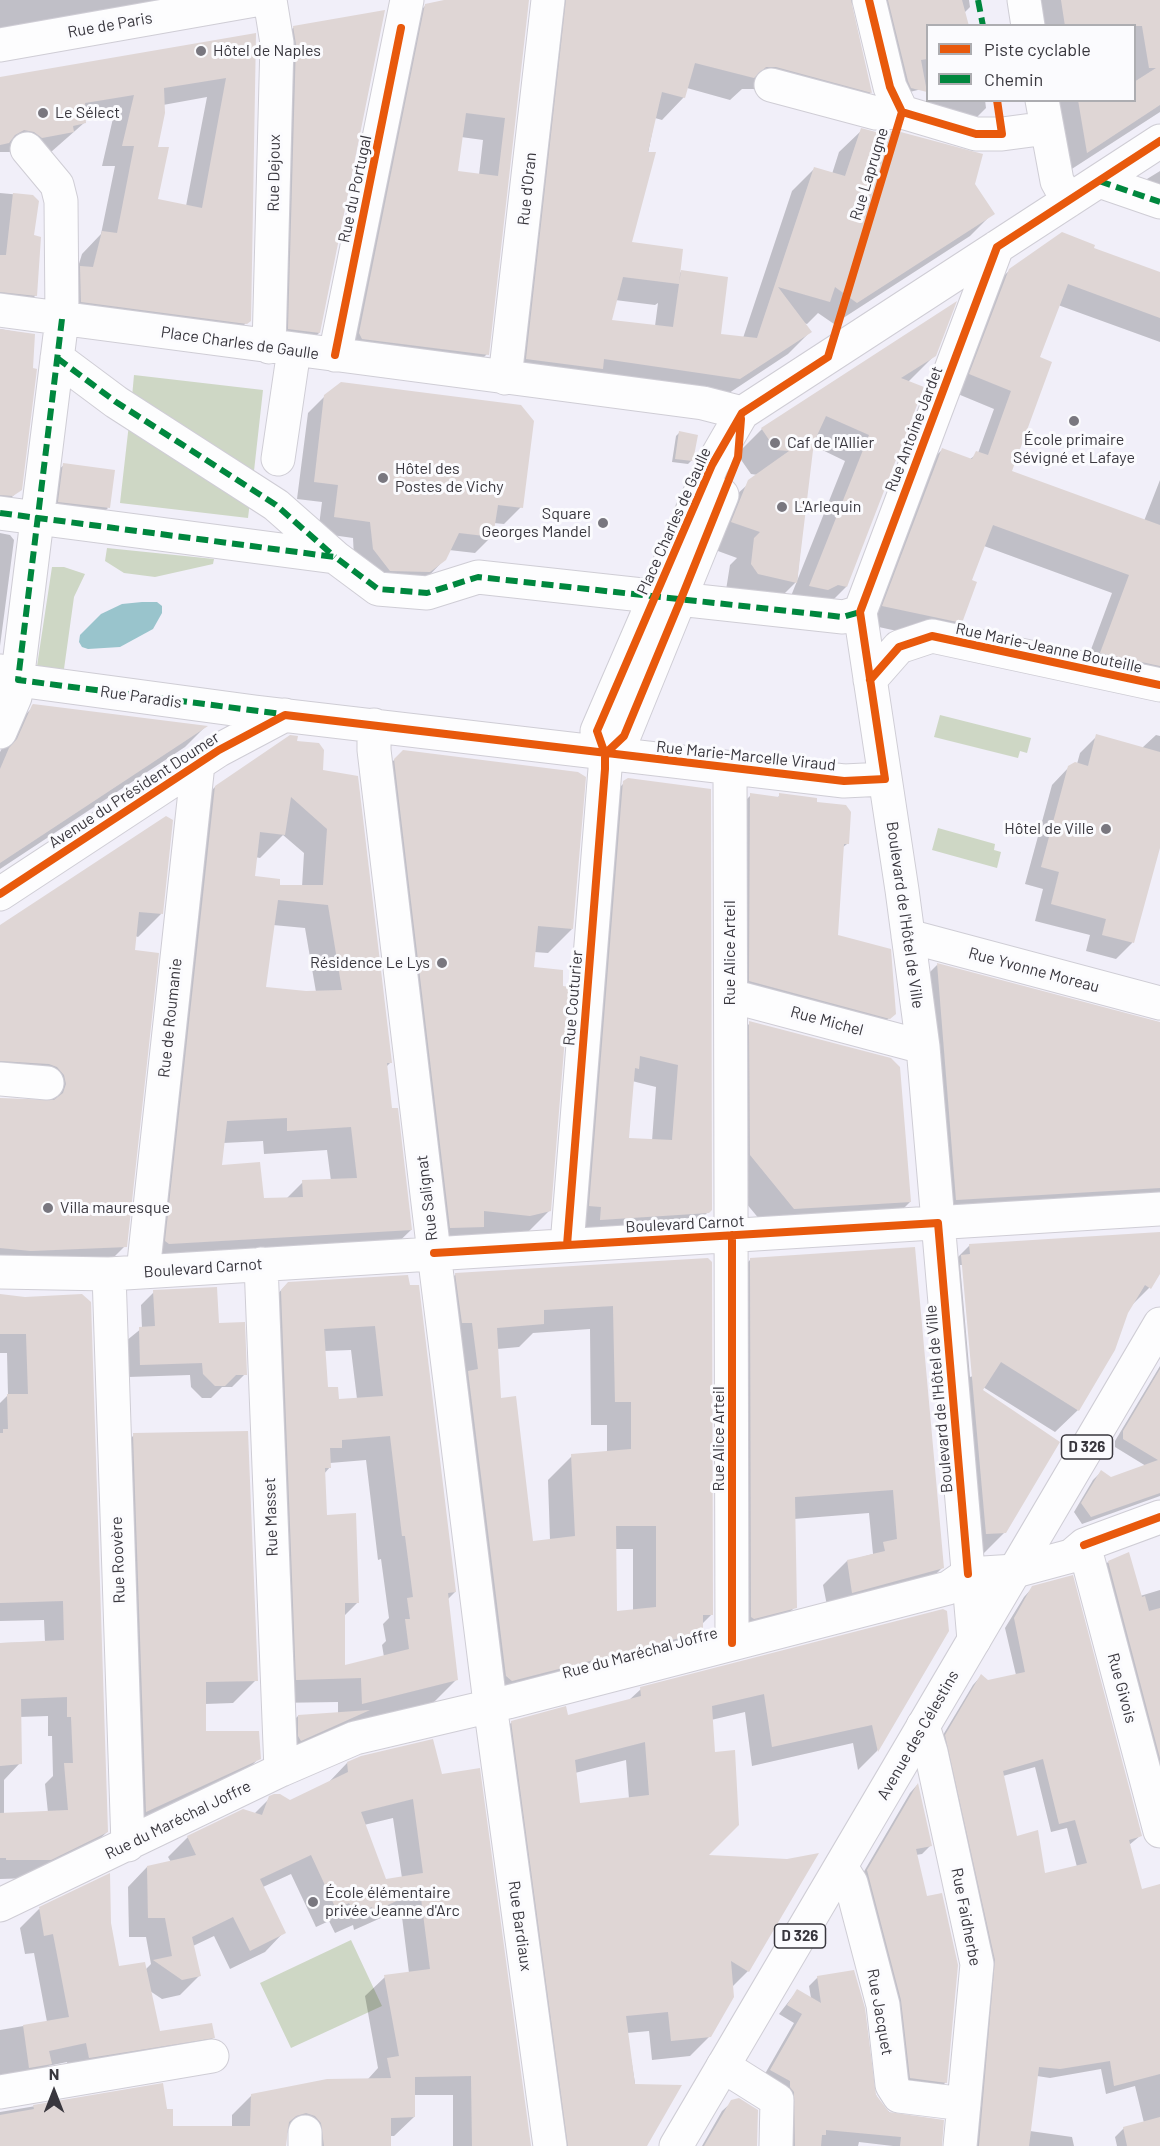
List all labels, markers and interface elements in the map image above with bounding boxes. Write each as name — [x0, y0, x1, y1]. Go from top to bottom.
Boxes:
street label: Rue de Paris — [66, 8, 154, 42]
legend — [926, 24, 1136, 102]
text: Piste cyclable — [984, 38, 1091, 60]
place label: Hôtel de Naples — [213, 41, 321, 61]
marker: Hôtel de Naples — [194, 44, 208, 58]
text: Chemin — [984, 68, 1043, 90]
place label: Le Sélect — [55, 103, 120, 123]
marker: Le Sélect — [36, 106, 50, 120]
street label: Rue Laprugne — [846, 125, 892, 223]
street label: Rue Dejoux — [264, 134, 284, 212]
street label: Rue du Portugal — [334, 134, 376, 244]
street label: Rue d'Oran — [514, 151, 540, 227]
street label: Place Charles de Gaulle — [160, 322, 320, 364]
street label: Rue Antoine Jardet — [881, 363, 947, 495]
marker: École primaire Sévigné et Lafaye — [1067, 414, 1081, 428]
place label: École primaire Sévigné et Lafaye — [1013, 430, 1135, 468]
place label: Caf de l'Allier — [787, 433, 874, 453]
marker: Caf de l'Allier — [768, 436, 782, 450]
street label: Place Charles de Gaulle — [633, 444, 715, 598]
place label: Hôtel des Postes de Vichy — [395, 459, 504, 497]
marker: Hôtel des Postes de Vichy — [376, 471, 390, 485]
place label: L'Arlequin — [794, 497, 861, 517]
marker: L'Arlequin — [775, 500, 789, 514]
place label: Square Georges Mandel — [481, 504, 591, 542]
marker: Square Georges Mandel — [596, 516, 610, 530]
street label: Rue Marie-Jeanne Bouteille — [954, 619, 1144, 677]
street label: Rue Paradis — [99, 682, 183, 712]
street label: Avenue du Président Doumer — [45, 728, 223, 852]
street label: Rue Marie-Marcelle Viraud — [655, 737, 837, 775]
place label: Hôtel de Ville — [1004, 819, 1094, 839]
street label: Boulevard de l'Hôtel de Ville — [882, 820, 928, 1010]
marker: Hôtel de Ville — [1099, 822, 1113, 836]
street label: Rue Alice Arteil — [720, 900, 740, 1006]
street label: Rue Yvonne Moreau — [966, 943, 1102, 997]
street label: Rue Couturier — [559, 949, 587, 1047]
place label: Résidence Le Lys — [310, 953, 430, 973]
marker: Résidence Le Lys — [435, 956, 449, 970]
street label: Rue de Roumanie — [154, 957, 186, 1079]
street label: Rue Michel — [788, 1002, 866, 1040]
street label: Rue Salignat — [412, 1154, 442, 1242]
place label: Villa mauresque — [60, 1198, 170, 1218]
marker: Villa mauresque — [41, 1201, 55, 1215]
street label: Boulevard Carnot — [625, 1211, 745, 1237]
street label: Boulevard Carnot — [143, 1254, 263, 1282]
street label: Boulevard de l'Hôtel de Ville — [921, 1304, 957, 1494]
street label: Rue Alice Arteil — [709, 1386, 729, 1492]
road number: D 326 — [1062, 1435, 1112, 1459]
street label: Rue Masset — [260, 1477, 282, 1557]
street label: Rue Roovère — [107, 1516, 129, 1604]
street label: Rue du Maréchal Joffre — [560, 1623, 720, 1683]
street label: Rue Givois — [1103, 1651, 1141, 1725]
street label: Avenue des Célestins — [873, 1667, 963, 1803]
street label: Rue du Maréchal Joffre — [102, 1776, 254, 1864]
street label: Rue Faidherbe — [947, 1866, 985, 1968]
street label: Rue Bardiaux — [504, 1880, 536, 1972]
place label: École élémentaire privée Jeanne d'Arc — [325, 1883, 460, 1921]
marker: École élémentaire privée Jeanne d'Arc — [306, 1895, 320, 1909]
road number: D 326 — [774, 1924, 826, 1948]
street label: Rue Jacquet — [863, 1967, 897, 2057]
north arrow — [24, 2062, 84, 2122]
text: N — [49, 2064, 59, 2083]

